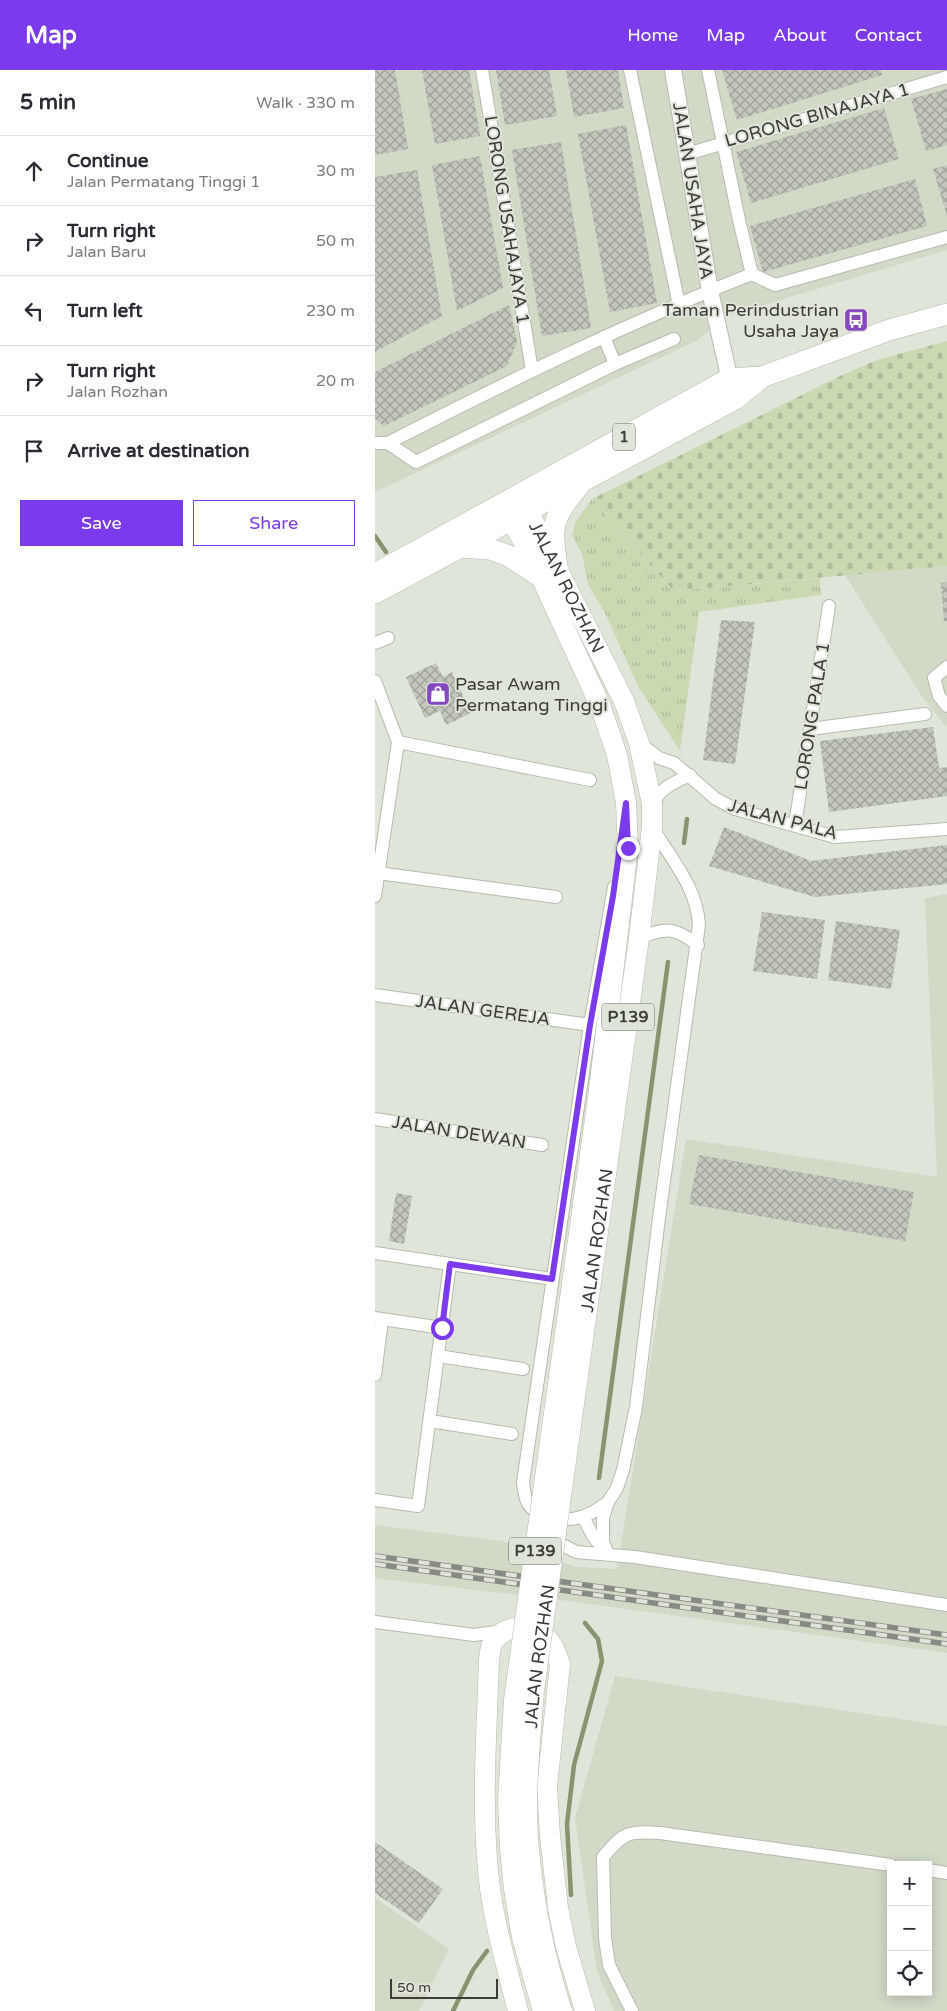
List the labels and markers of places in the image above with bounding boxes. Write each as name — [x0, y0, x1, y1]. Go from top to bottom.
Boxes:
place label: Taman Perindustrian Usaha Jaya — [662, 299, 839, 342]
bus stop icon: Taman Perindustrian Usaha Jaya — [843, 307, 869, 333]
place label: Pasar Awam Permatang Tinggi — [455, 673, 608, 716]
shop icon: Pasar Awam Permatang Tinggi — [425, 681, 451, 707]

